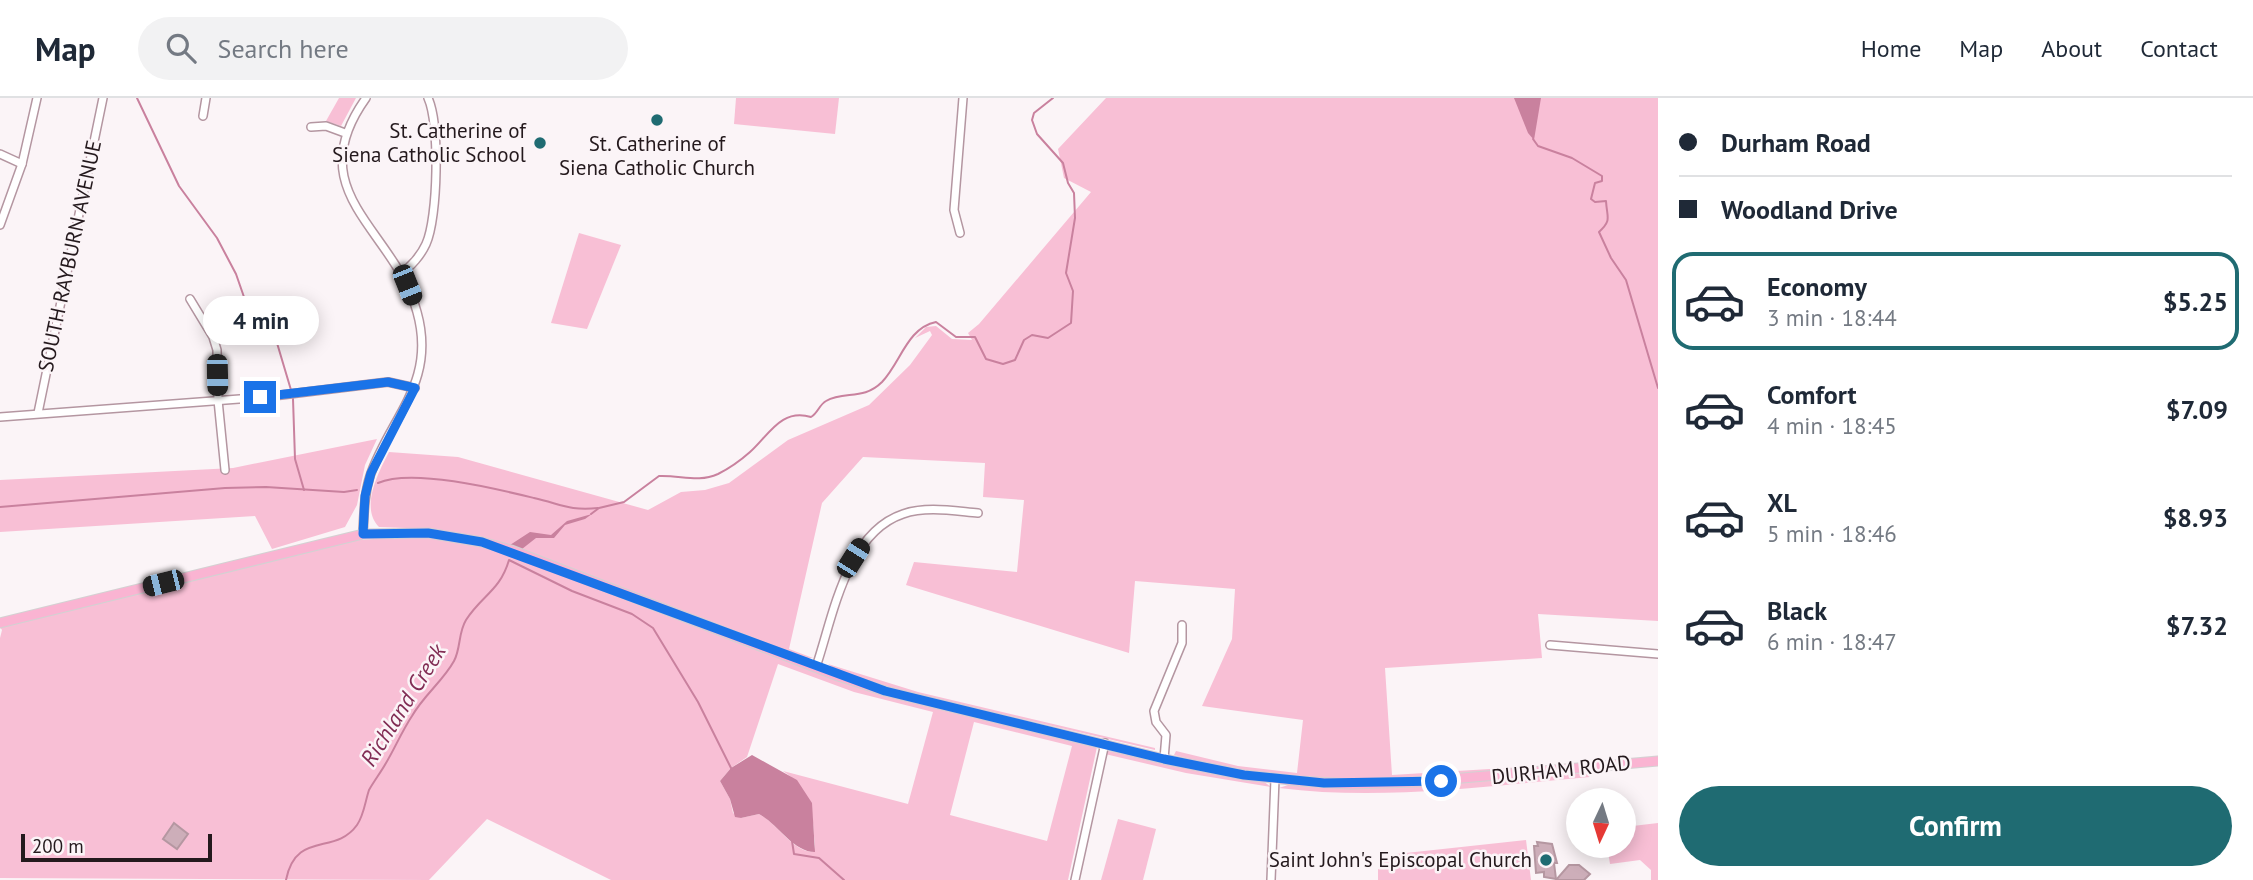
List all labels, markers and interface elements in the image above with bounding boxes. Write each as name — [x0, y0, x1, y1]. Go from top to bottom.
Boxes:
search box — [138, 17, 628, 80]
text: Map — [35, 27, 96, 70]
icon: search — [162, 29, 200, 67]
text: Search here — [218, 32, 349, 65]
text: Home — [1861, 33, 1921, 64]
text: Map — [1959, 33, 2003, 64]
text: About — [2041, 33, 2102, 64]
text: Contact — [2140, 33, 2218, 64]
marker: St. Catherine of Siena Catholic Church — [649, 112, 665, 128]
place label: St. Catherine of Siena Catholic School — [332, 117, 527, 168]
text: Durham Road — [1721, 126, 1871, 159]
place label: St. Catherine of Siena Catholic Church — [559, 130, 755, 181]
marker: St. Catherine of Siena Catholic School — [532, 135, 548, 151]
street label: SOUTH RAYBURN AVENUE — [32, 138, 107, 374]
text: Woodland Drive — [1721, 193, 1898, 226]
car — [390, 262, 425, 308]
icon: car — [1683, 270, 1746, 333]
text: Economy — [1767, 270, 1867, 303]
text: $5.25 — [2163, 285, 2228, 318]
callout: 4 min — [202, 296, 318, 344]
text: 3 min · 18:44 — [1767, 303, 1897, 332]
text: 4 min — [233, 306, 289, 335]
car — [207, 354, 228, 396]
icon: car — [1683, 378, 1746, 441]
text: Comfort — [1767, 378, 1857, 411]
route end — [244, 381, 276, 413]
text: $7.09 — [2166, 393, 2228, 426]
text: 4 min · 18:45 — [1767, 411, 1897, 440]
icon: car — [1683, 486, 1746, 549]
text: XL — [1767, 486, 1797, 519]
text: $8.93 — [2163, 501, 2228, 534]
text: 5 min · 18:46 — [1767, 519, 1897, 548]
car — [833, 535, 874, 581]
car — [141, 568, 186, 598]
icon: car — [1683, 594, 1746, 657]
text: Black — [1767, 594, 1827, 627]
text: $7.32 — [2166, 609, 2228, 642]
text: 6 min · 18:47 — [1767, 627, 1897, 656]
water label: Richland Creek — [354, 637, 453, 771]
street label: DURHAM ROAD — [1490, 749, 1632, 790]
route start — [1425, 765, 1457, 797]
button: Confirm — [1679, 786, 2232, 866]
north arrow — [1566, 788, 1636, 858]
map controls — [1566, 788, 1636, 858]
scale bar — [21, 831, 212, 863]
text: 200 m — [32, 834, 84, 858]
place label: Saint John's Episcopal Church — [1269, 846, 1532, 873]
marker: Saint John's Episcopal Church — [1538, 852, 1554, 868]

